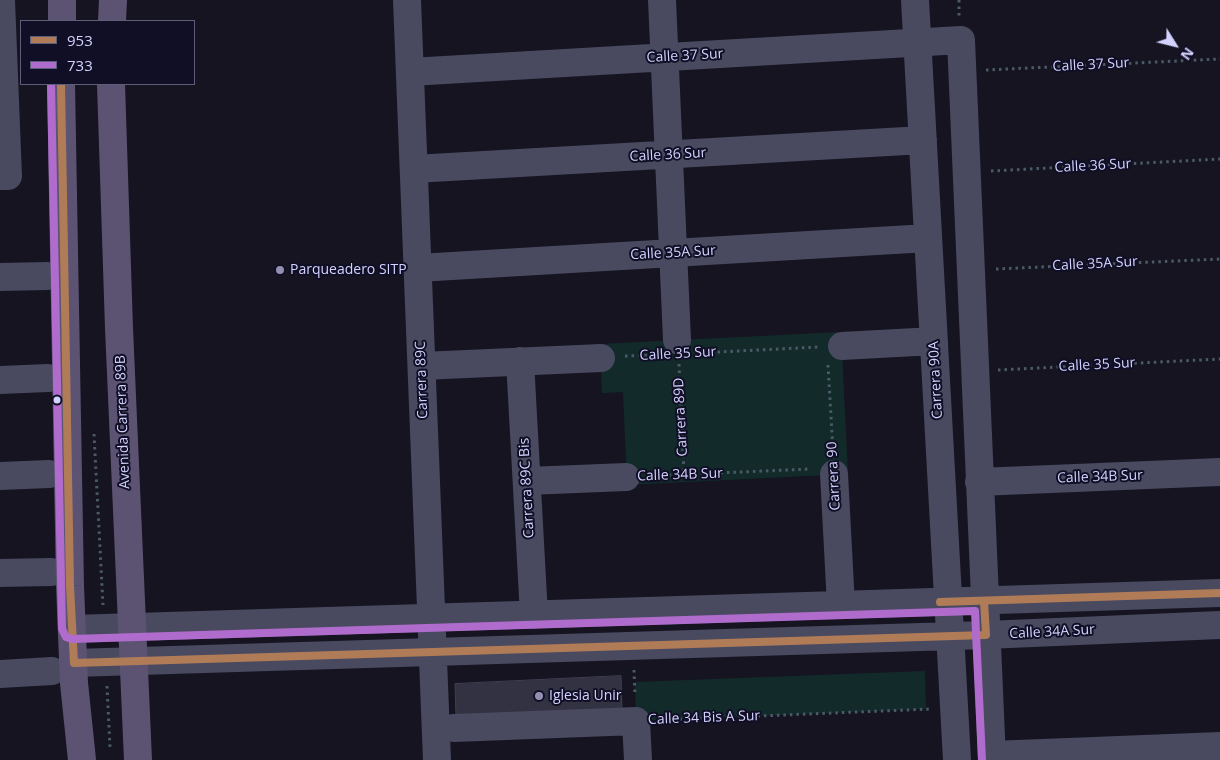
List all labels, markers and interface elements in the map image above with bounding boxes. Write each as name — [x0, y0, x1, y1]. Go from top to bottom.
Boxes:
legend — [20, 20, 195, 85]
north arrow — [1150, 20, 1200, 70]
text: 953 — [67, 30, 93, 50]
text: N — [1177, 44, 1199, 64]
street label: Calle 37 Sur — [646, 46, 724, 66]
text: 733 — [67, 55, 93, 75]
street label: Calle 37 Sur — [1052, 55, 1130, 75]
street label: Calle 36 Sur — [629, 145, 707, 165]
street label: Calle 36 Sur — [1054, 156, 1132, 176]
street label: Calle 35A Sur — [630, 242, 716, 264]
street label: Calle 35A Sur — [1052, 253, 1138, 275]
place label: Parqueadero SITP — [290, 262, 407, 278]
marker: Parqueadero SITP — [274, 264, 286, 276]
street label: Carrera 89C — [412, 341, 432, 419]
street label: Carrera 90A — [926, 341, 946, 419]
street label: Calle 35 Sur — [639, 344, 717, 364]
street label: Avenida Carrera 89B — [112, 355, 134, 489]
street label: Calle 35 Sur — [1058, 355, 1136, 375]
street label: Carrera 89D — [671, 377, 691, 457]
unlabelled marker — [52, 395, 62, 405]
street label: Carrera 89C Bis — [516, 437, 538, 539]
street label: Carrera 90 — [824, 441, 844, 511]
street label: Calle 34B Sur — [637, 465, 723, 485]
street label: Calle 34B Sur — [1057, 467, 1143, 487]
street label: Calle 34A Sur — [1009, 621, 1095, 643]
place label: Iglesia Unir — [549, 688, 622, 704]
marker: Iglesia Unir — [533, 690, 545, 702]
street label: Calle 34 Bis A Sur — [648, 708, 760, 728]

